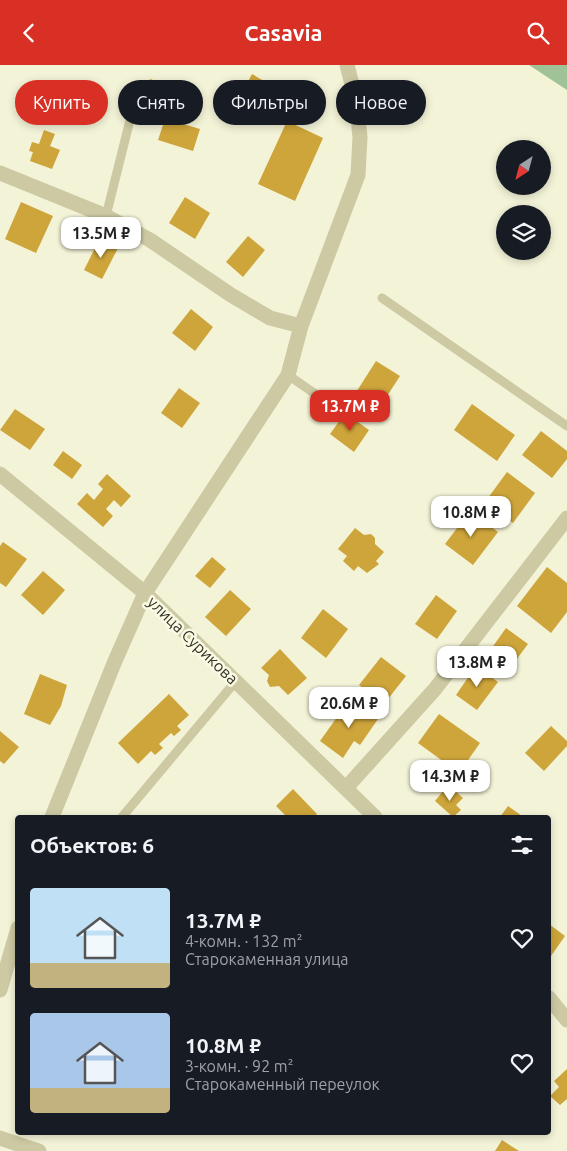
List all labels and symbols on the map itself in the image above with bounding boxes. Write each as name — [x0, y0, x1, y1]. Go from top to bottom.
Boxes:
north arrow — [496, 140, 551, 195]
pin: 13.5M ₽ — [55, 217, 147, 259]
pin: 13.7M ₽ — [304, 389, 396, 432]
pin: 10.8M ₽ — [425, 495, 517, 538]
street label: улица Сурикова — [144, 592, 242, 688]
pin: 13.8M ₽ — [431, 645, 523, 688]
pin: 20.6M ₽ — [303, 687, 395, 729]
pin: 14.3M ₽ — [404, 759, 496, 802]

